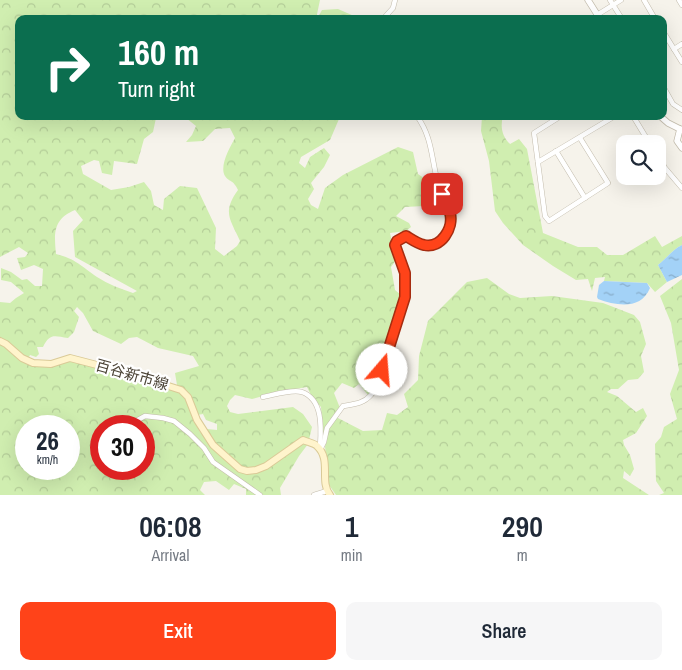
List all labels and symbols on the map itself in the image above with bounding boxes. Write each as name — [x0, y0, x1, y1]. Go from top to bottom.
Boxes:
pin — [421, 173, 463, 215]
position arrow — [355, 343, 407, 395]
street label: 百谷新市線 — [93, 354, 171, 395]
speed limit sign: 30 — [90, 415, 155, 480]

